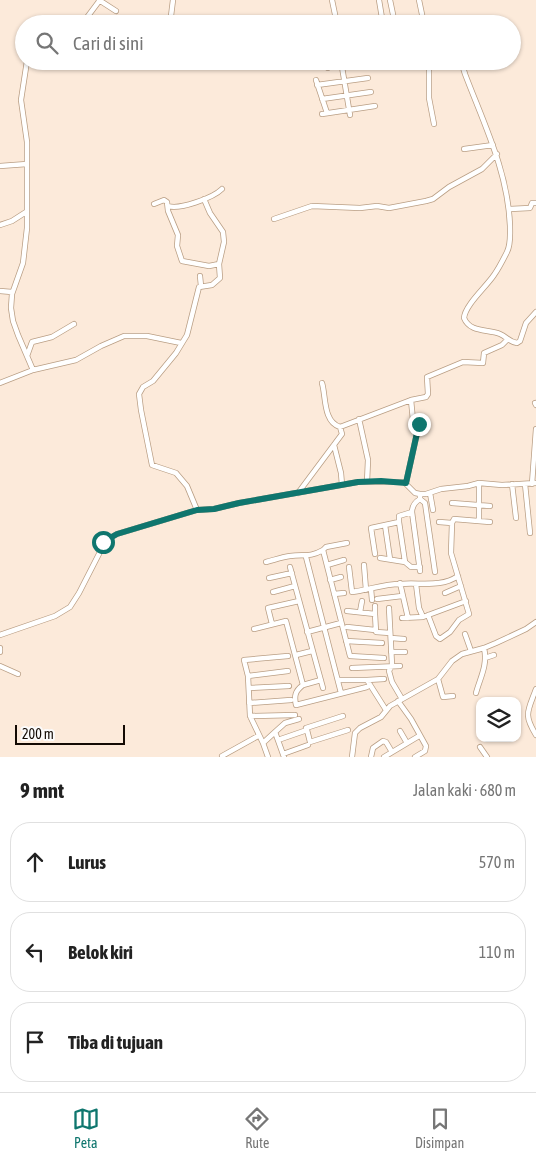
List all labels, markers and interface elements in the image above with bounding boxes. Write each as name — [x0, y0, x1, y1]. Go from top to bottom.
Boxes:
search box — [15, 15, 521, 70]
icon: search — [33, 29, 61, 57]
text: Cari di sini — [73, 32, 144, 54]
route end — [408, 413, 431, 436]
route start — [92, 531, 115, 554]
map controls — [476, 697, 521, 742]
button: layers — [476, 697, 521, 742]
scale bar — [15, 722, 125, 745]
text: 200 m — [22, 726, 54, 742]
text: 9 mnt — [20, 778, 64, 802]
text: Jalan kaki · 680 m — [413, 781, 516, 799]
icon: ahead — [21, 848, 49, 876]
text: Lurus — [68, 851, 106, 873]
text: 570 m — [479, 853, 515, 871]
icon: left — [21, 938, 49, 966]
text: Belok kiri — [68, 941, 133, 963]
text: 110 m — [479, 943, 515, 961]
icon: arrive — [21, 1028, 49, 1056]
text: Tiba di tujuan — [68, 1031, 163, 1053]
tab: Peta — [72, 1105, 100, 1151]
tab: Rute — [243, 1105, 271, 1151]
tab: Disimpan — [415, 1105, 464, 1151]

